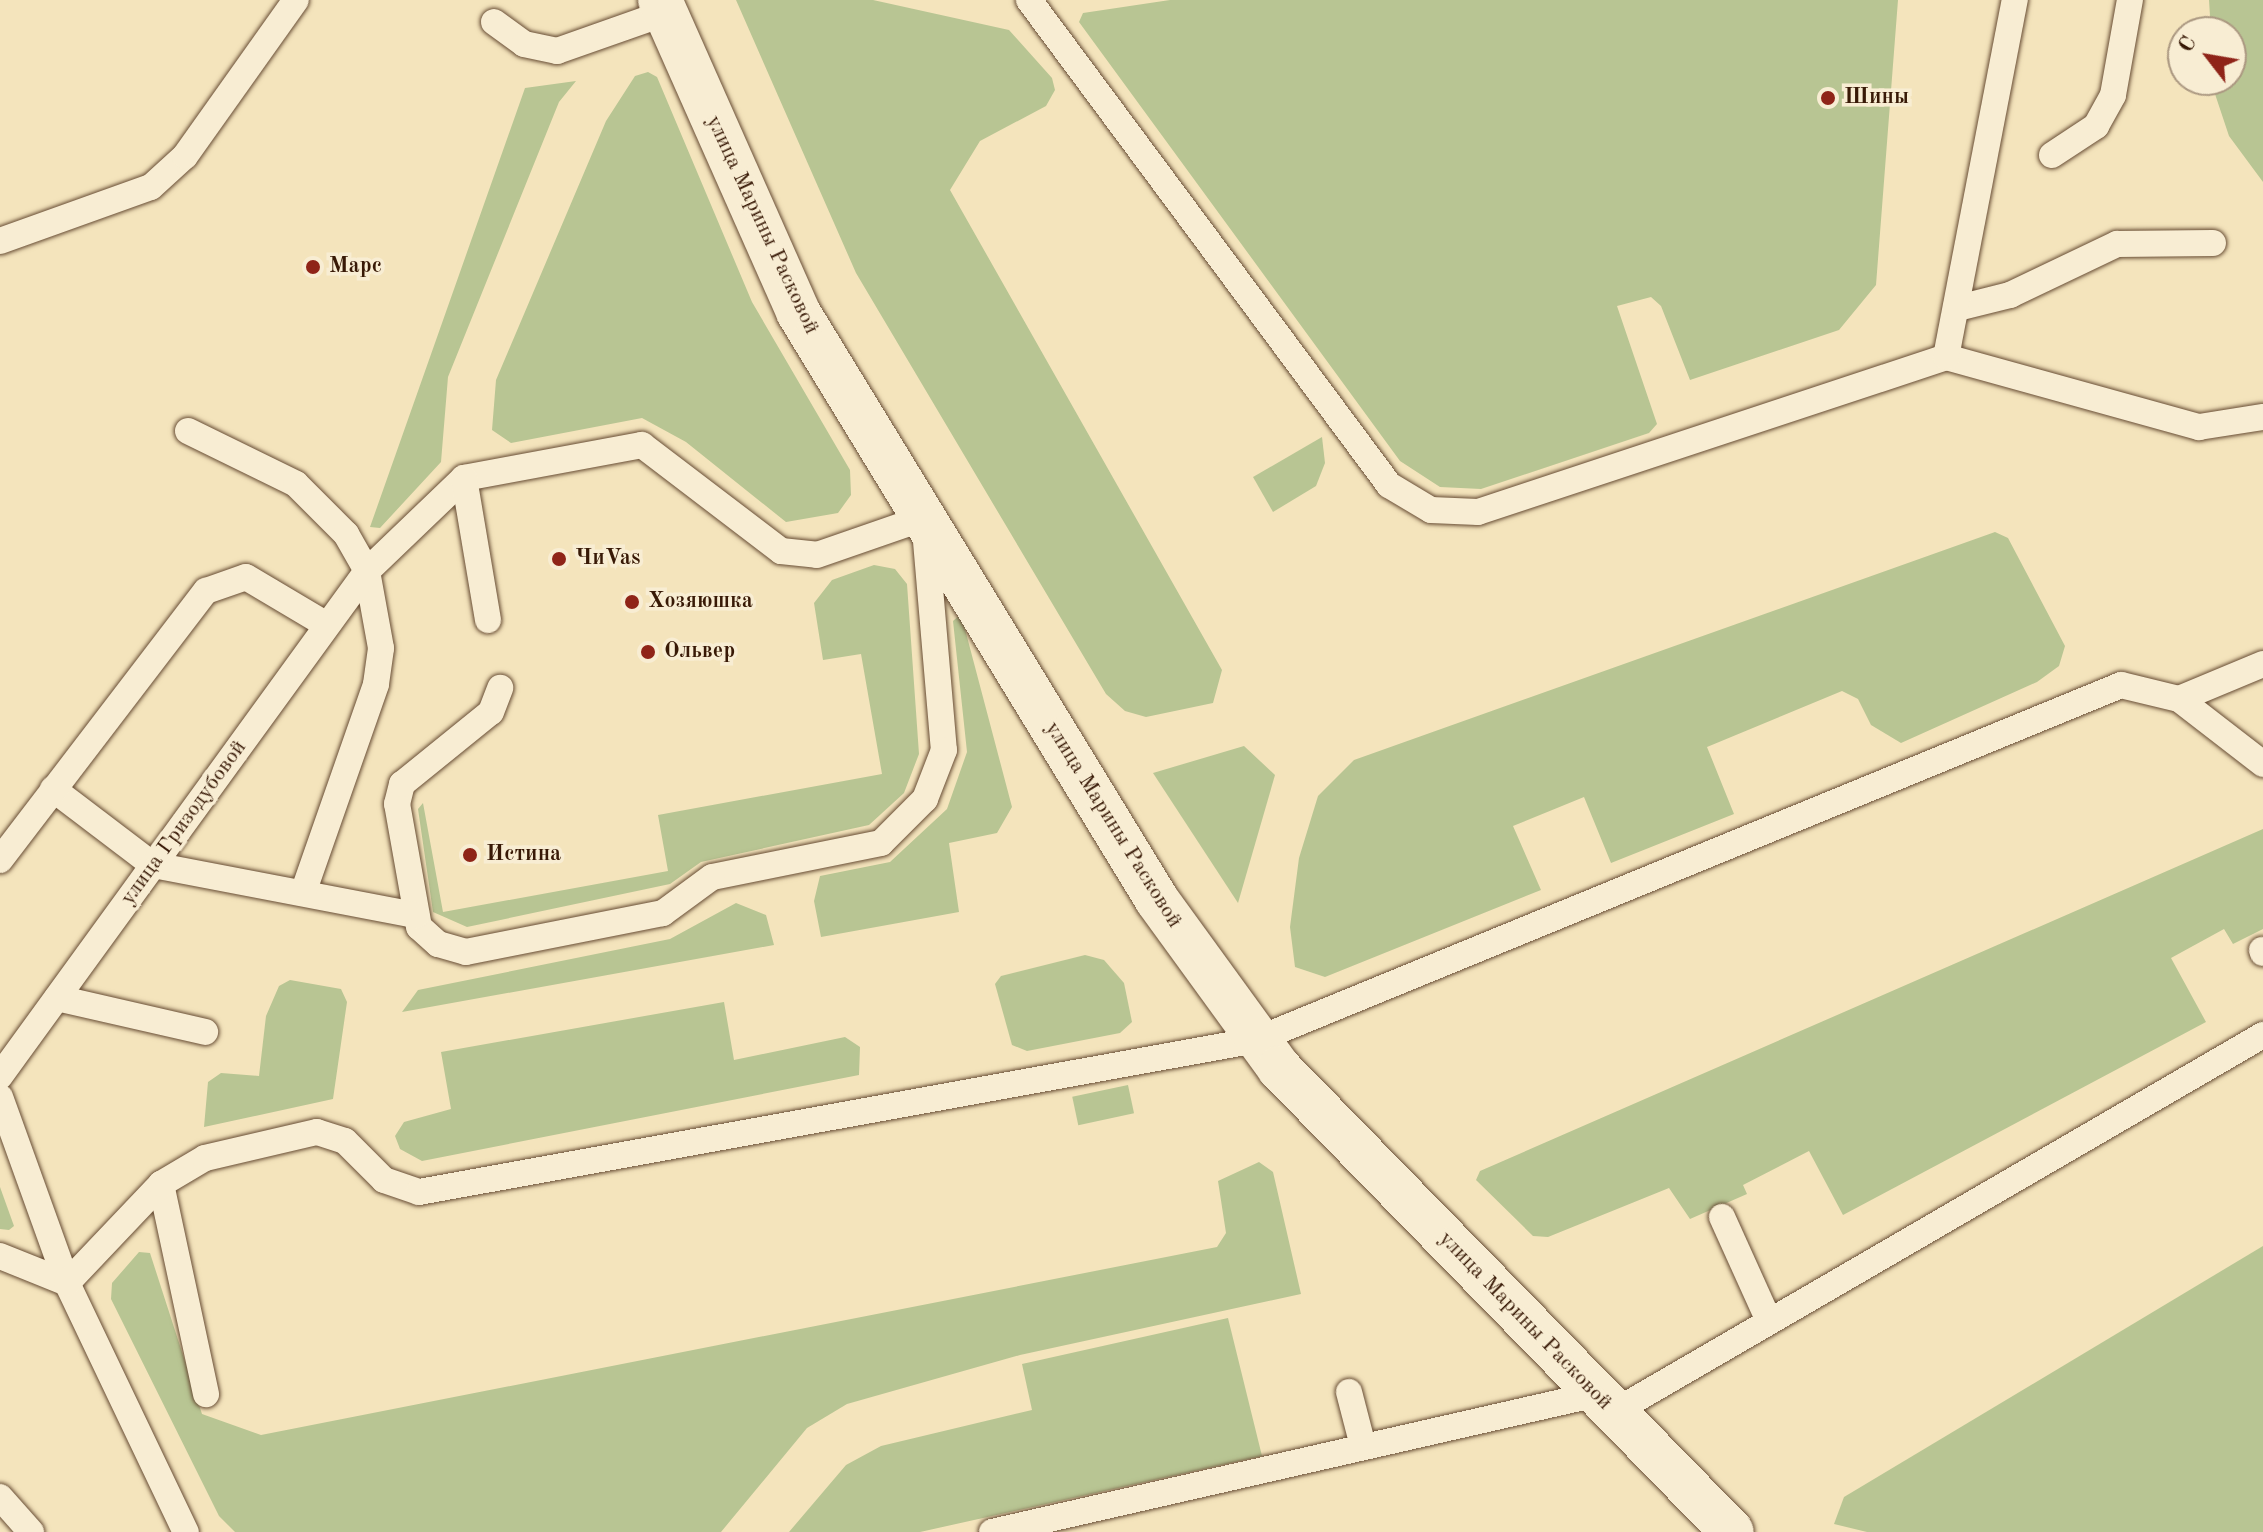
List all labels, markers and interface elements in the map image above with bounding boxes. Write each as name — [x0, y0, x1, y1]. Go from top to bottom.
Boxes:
north arrow — [2167, 16, 2247, 96]
text: С — [2175, 33, 2201, 57]
place label: Шины — [1844, 85, 1909, 111]
marker: Шины — [1819, 89, 1837, 107]
street label: улица Марины Расковой — [700, 111, 824, 339]
place label: Марс — [329, 254, 382, 280]
marker: Марс — [304, 258, 322, 276]
place label: ЧиVas — [575, 546, 640, 572]
marker: ЧиVas — [550, 550, 568, 568]
place label: Хозяюшка — [648, 589, 753, 615]
marker: Хозяюшка — [623, 593, 641, 611]
place label: Ольвер — [664, 639, 735, 665]
marker: Ольвер — [639, 643, 657, 661]
street label: улица Марины Расковой — [1039, 717, 1187, 933]
street label: улица Гризодубовой — [115, 735, 253, 911]
place label: Истина — [486, 842, 561, 868]
marker: Истина — [461, 846, 479, 864]
street label: улица Марины Расковой — [1433, 1226, 1617, 1416]

